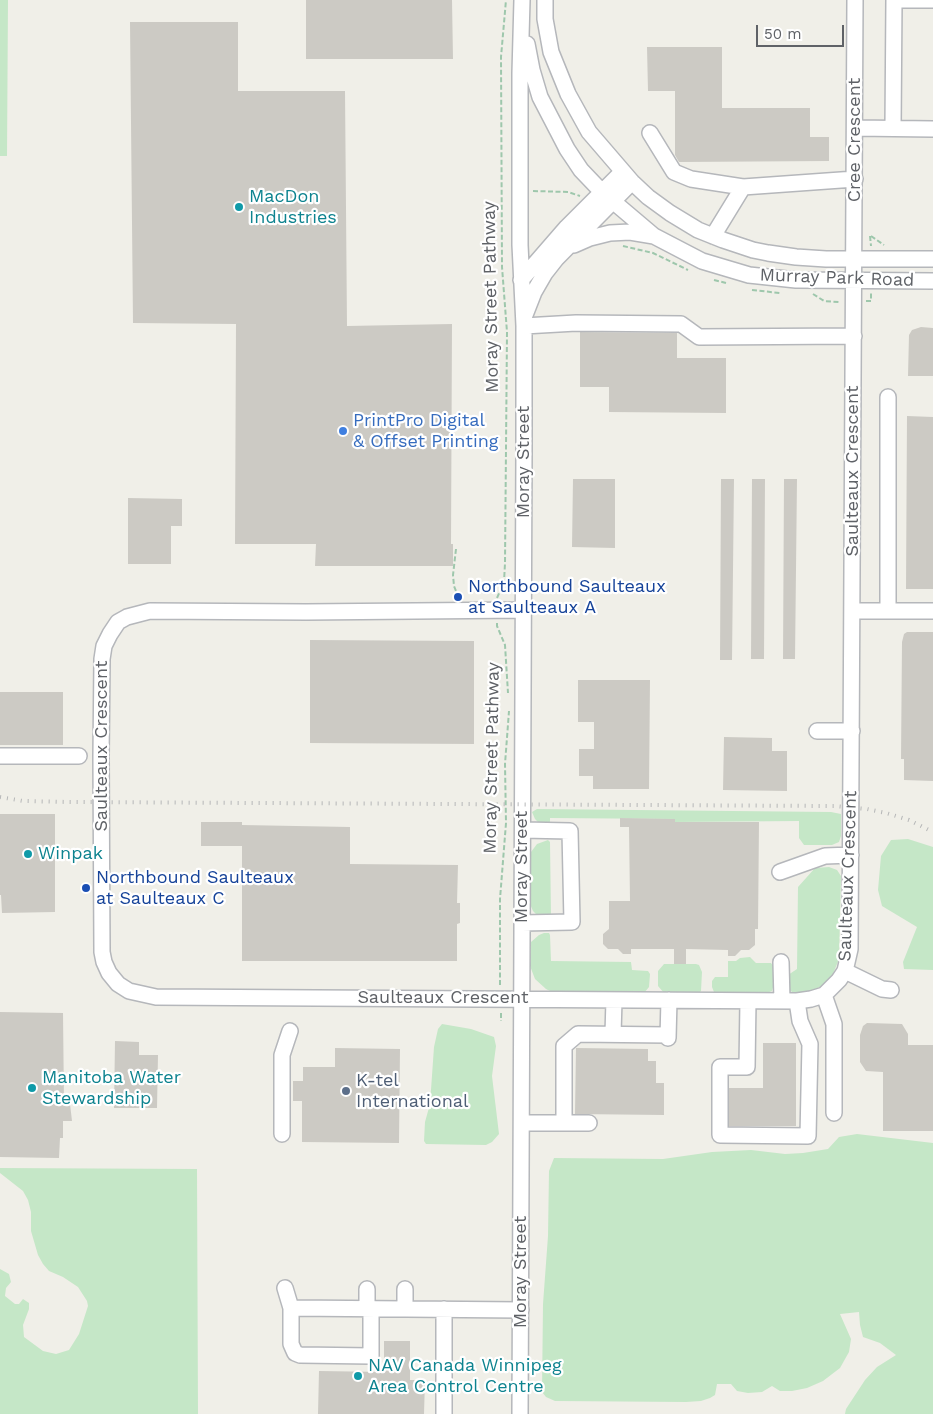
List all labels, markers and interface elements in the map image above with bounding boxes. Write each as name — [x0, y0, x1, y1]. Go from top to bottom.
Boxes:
scale bar — [758, 15, 846, 47]
text: 50 m — [764, 25, 801, 43]
street label: Cree Crescent — [844, 78, 866, 202]
place label: MacDon Industries — [249, 186, 337, 228]
marker: MacDon Industries — [233, 201, 245, 213]
street label: Moray Street Pathway — [479, 201, 503, 393]
street label: Murray Park Road — [759, 265, 915, 291]
street label: Saulteaux Crescent — [842, 385, 864, 557]
street label: Moray Street — [513, 406, 535, 518]
place label: PrintPro Digital & Offset Printing — [353, 410, 498, 452]
marker: PrintPro Digital & Offset Printing — [337, 425, 349, 437]
place label: Northbound Saulteaux at Saulteaux A — [468, 576, 666, 618]
marker: Northbound Saulteaux at Saulteaux A — [452, 591, 464, 603]
street label: Saulteaux Crescent — [91, 660, 113, 832]
street label: Moray Street Pathway — [480, 662, 504, 854]
street label: Saulteaux Crescent — [834, 790, 862, 962]
street label: Moray Street — [511, 811, 533, 923]
place label: Winpak — [38, 843, 103, 865]
marker: Winpak — [22, 848, 34, 860]
place label: Northbound Saulteaux at Saulteaux C — [96, 867, 294, 910]
marker: Northbound Saulteaux at Saulteaux C — [80, 882, 92, 894]
street label: Saulteaux Crescent — [357, 987, 529, 1009]
place label: Manitoba Water Stewardship — [42, 1067, 181, 1110]
place label: K-tel International — [356, 1070, 468, 1112]
marker: Manitoba Water Stewardship — [26, 1082, 38, 1094]
marker: K-tel International — [340, 1085, 352, 1097]
street label: Moray Street — [510, 1216, 532, 1328]
place label: NAV Canada Winnipeg Area Control Centre — [368, 1355, 562, 1398]
marker: NAV Canada Winnipeg Area Control Centre — [352, 1370, 364, 1382]

